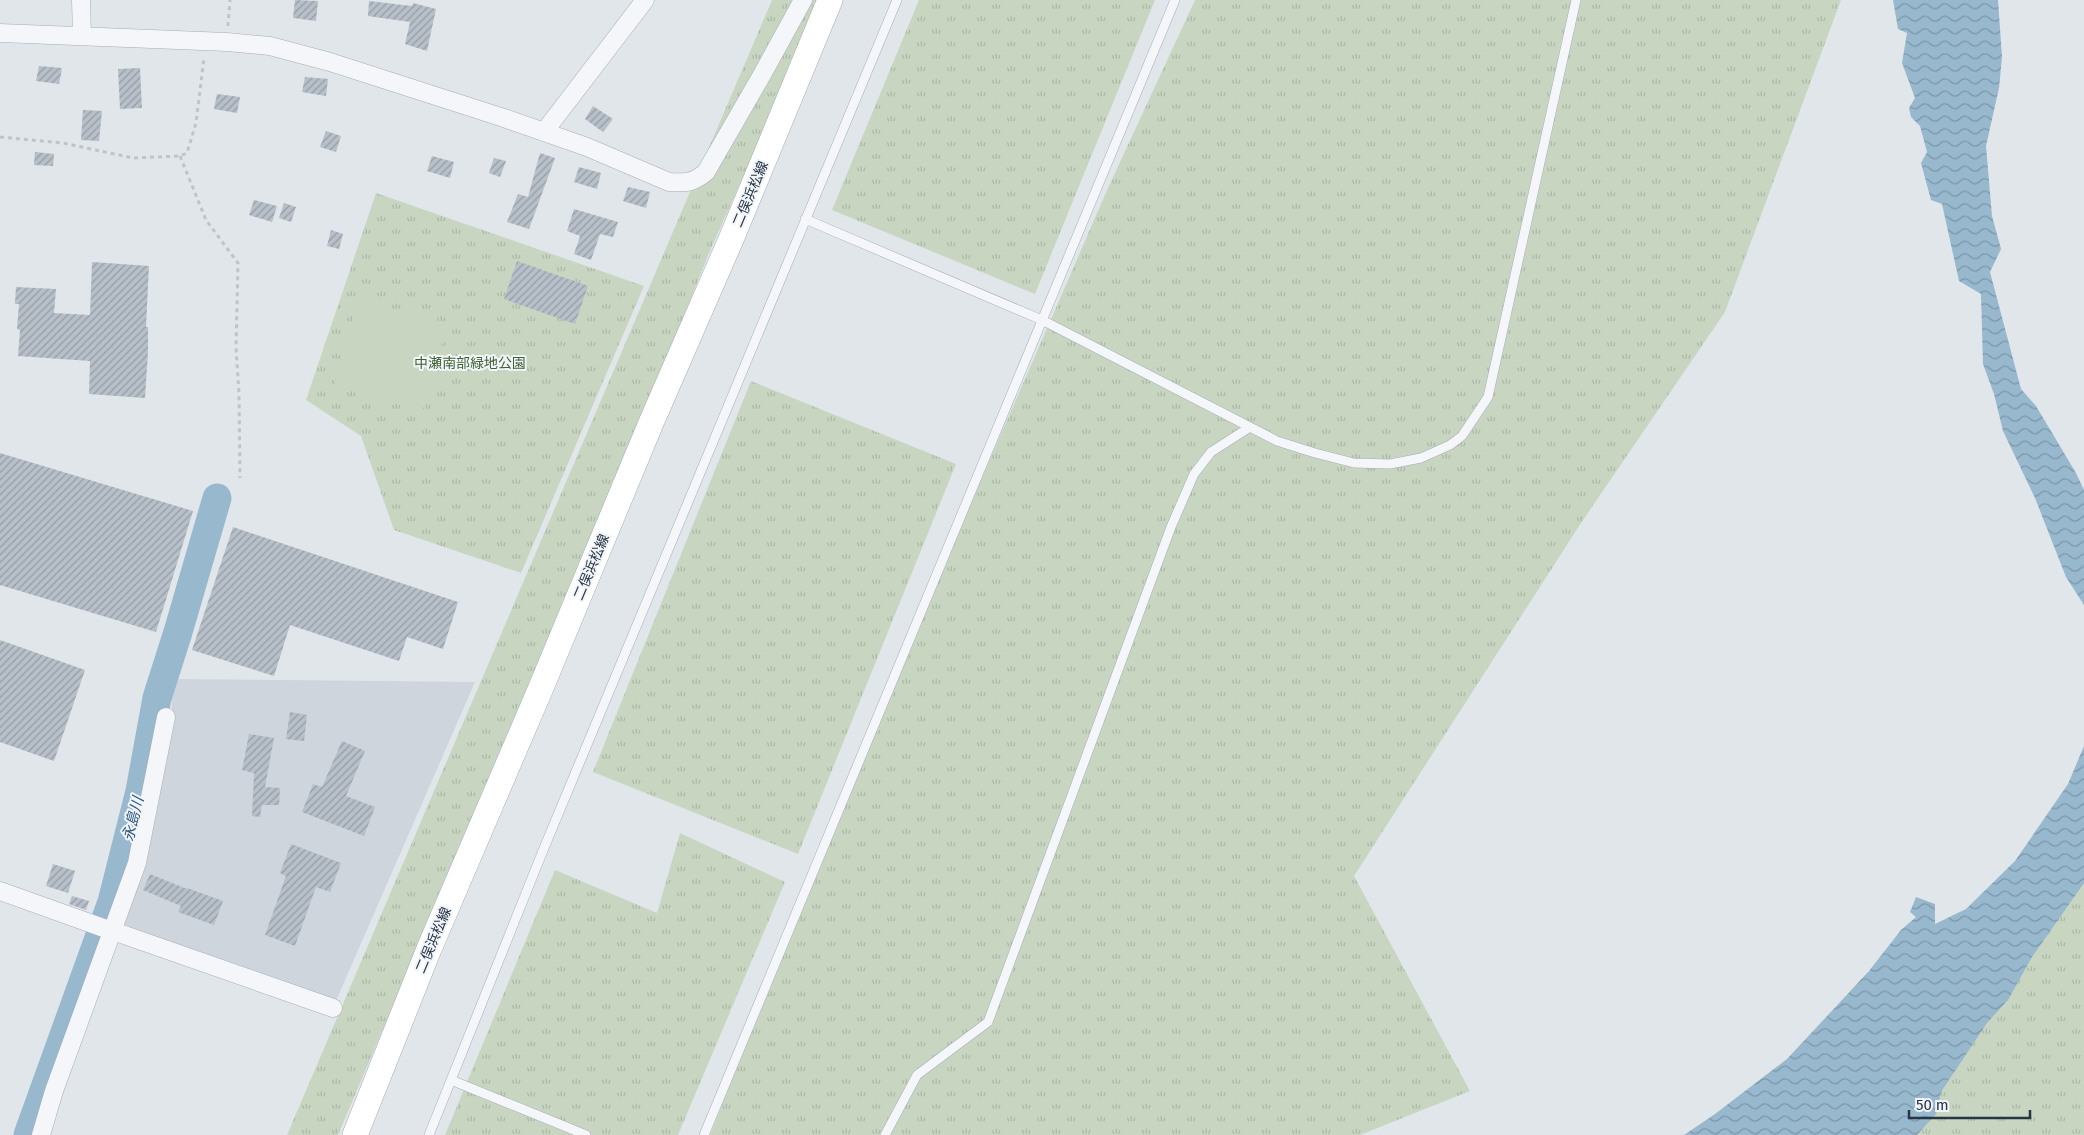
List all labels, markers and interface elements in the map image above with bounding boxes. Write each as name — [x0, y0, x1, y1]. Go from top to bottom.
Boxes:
street label: 二俣浜松線 — [729, 159, 772, 230]
park label: 中瀬南部緑地公園 — [414, 355, 526, 372]
street label: 二俣浜松線 — [570, 532, 613, 603]
water label: 永島川 — [119, 793, 148, 843]
street label: 二俣浜松線 — [412, 905, 455, 976]
scale bar — [1909, 1088, 2030, 1120]
text: 50 m — [1916, 1096, 1949, 1114]

